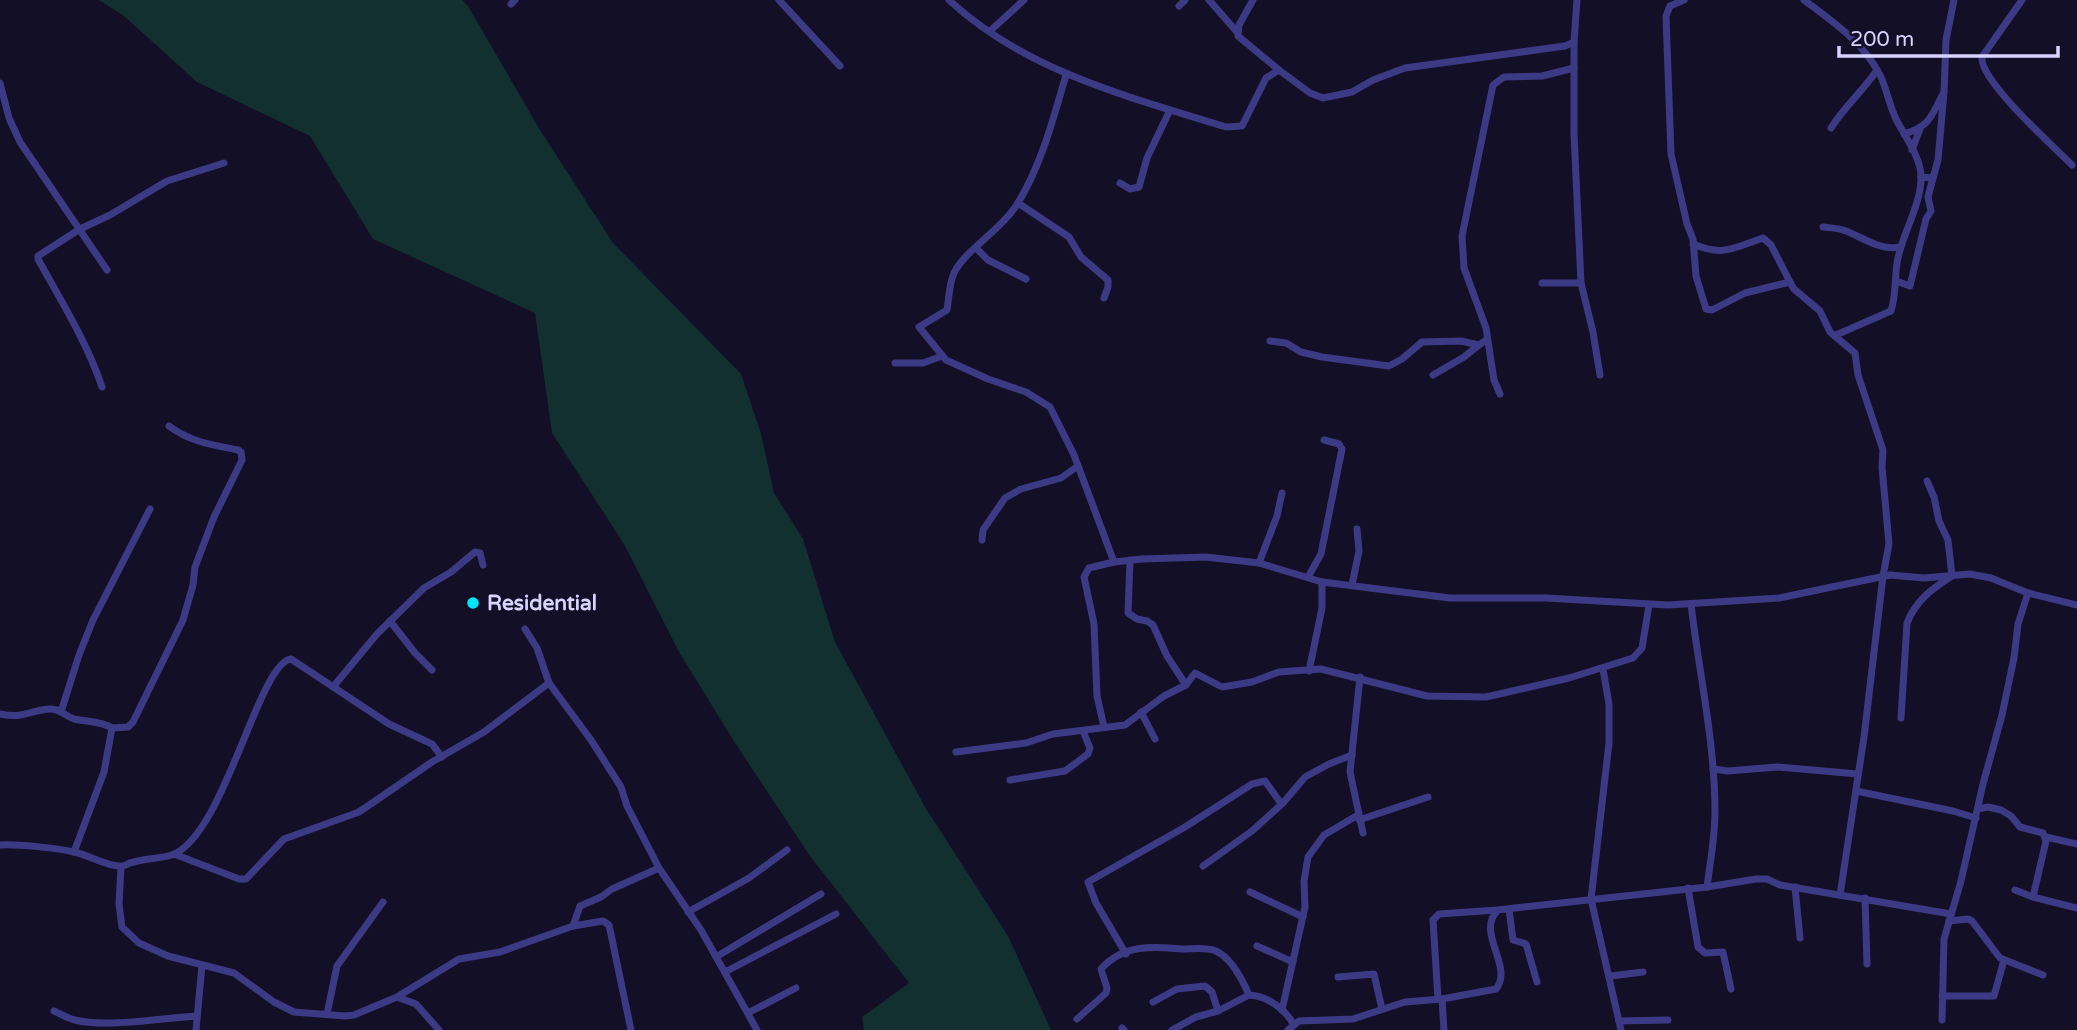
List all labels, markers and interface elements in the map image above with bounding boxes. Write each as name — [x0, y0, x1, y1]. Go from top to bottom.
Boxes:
scale bar — [1839, 14, 2058, 58]
text: 200 m — [1850, 27, 1914, 52]
place label: Residential — [487, 591, 597, 616]
marker: Residential — [465, 595, 481, 611]

